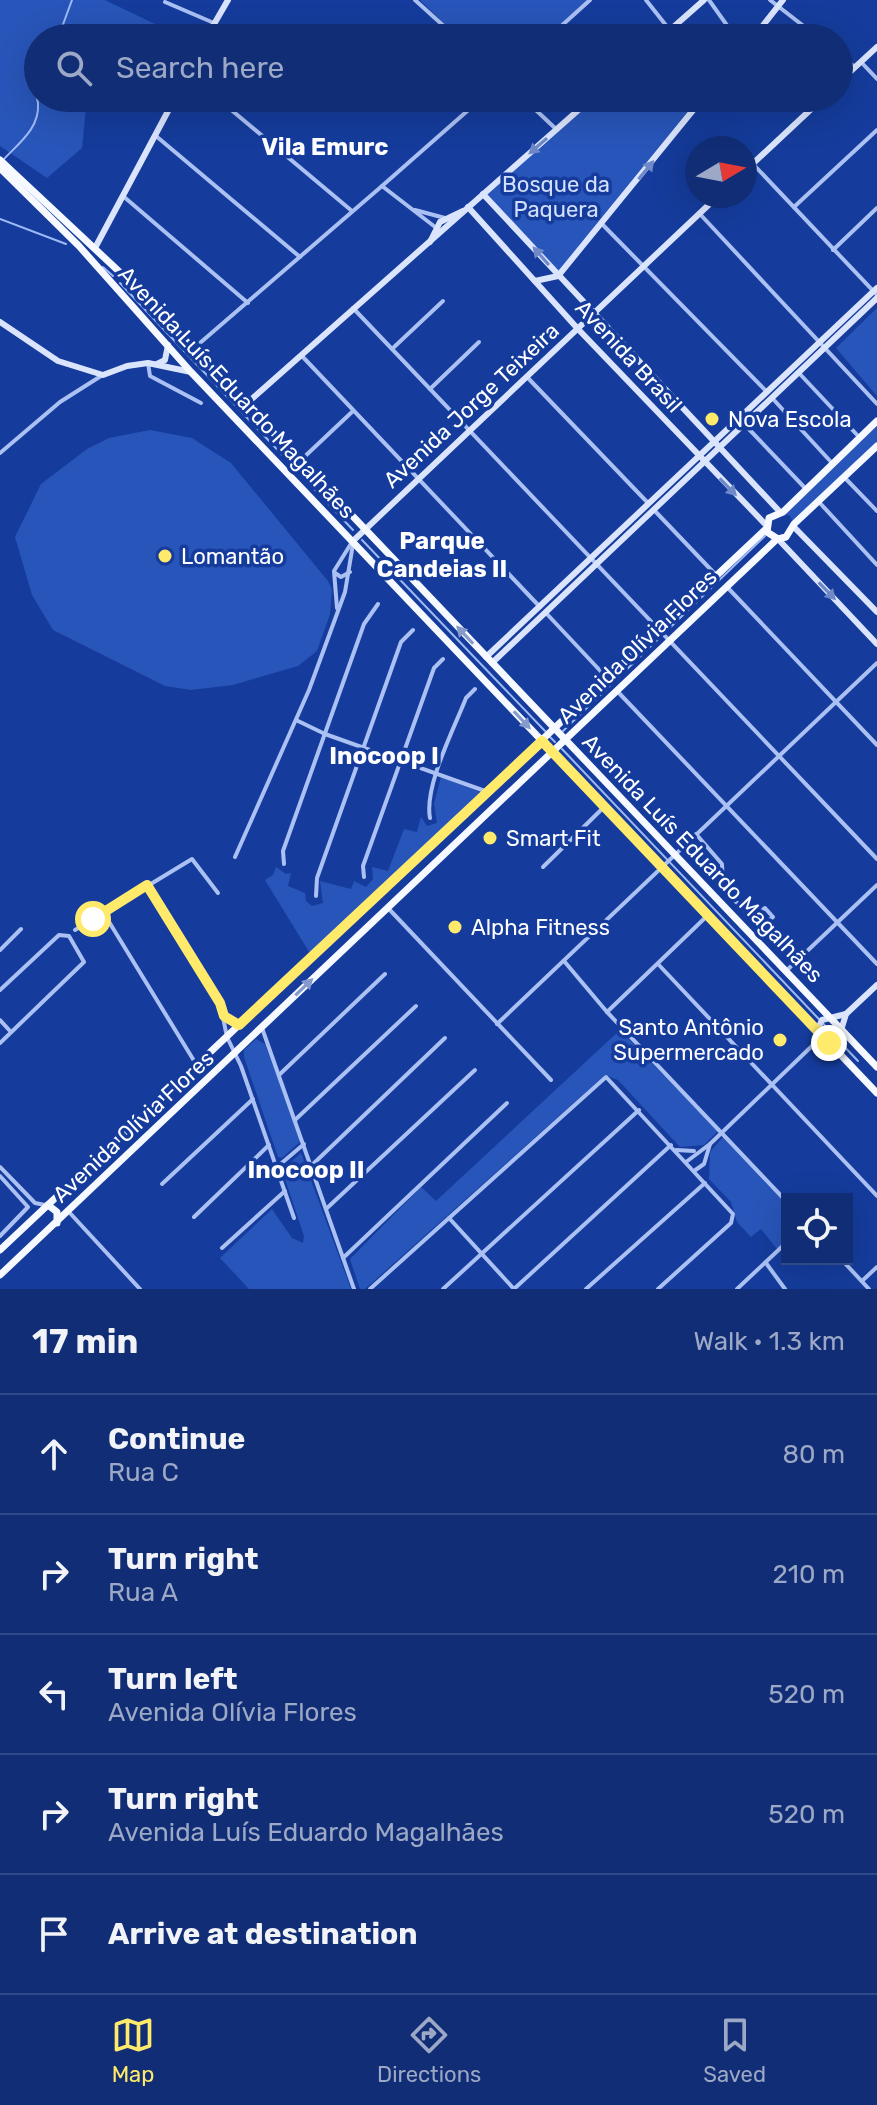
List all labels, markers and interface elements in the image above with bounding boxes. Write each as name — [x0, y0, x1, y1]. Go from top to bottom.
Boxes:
search box — [24, 24, 853, 112]
icon: search — [52, 46, 96, 90]
text: Search here — [116, 50, 284, 86]
district label: Vila Emurc — [261, 133, 389, 161]
north arrow — [685, 136, 757, 208]
one-way arrow — [528, 137, 548, 154]
one-way arrow — [637, 160, 653, 180]
park label: Bosque da Paquera — [502, 171, 610, 223]
one-way arrow — [533, 247, 550, 267]
street label: Avenida Luís Eduardo Magalhães — [113, 261, 361, 524]
street label: Avenida Brasil — [570, 294, 688, 418]
street label: Avenida Jorge Teixeira — [378, 317, 565, 494]
place label: Nova Escola — [728, 406, 852, 433]
marker: Nova Escola — [703, 410, 721, 428]
one-way arrow — [718, 477, 737, 496]
district label: Parque Candeias II — [377, 527, 507, 583]
place label: Lomantão — [181, 543, 284, 570]
marker: Lomantão — [156, 547, 174, 565]
street label: Avenida Olívia Flores — [552, 564, 722, 729]
one-way arrow — [818, 582, 836, 601]
one-way arrow — [456, 625, 474, 644]
one-way arrow — [512, 710, 530, 729]
street label: Avenida Luís Eduardo Magalhães — [577, 729, 829, 988]
district label: Inocoop I — [329, 742, 439, 770]
place label: Smart Fit — [506, 825, 601, 852]
marker: Smart Fit — [481, 829, 499, 847]
route start — [75, 901, 111, 937]
place label: Alpha Fitness — [471, 914, 610, 941]
marker: Alpha Fitness — [446, 918, 464, 936]
one-way arrow — [294, 979, 313, 997]
place label: Santo Antônio Supermercado — [613, 1014, 764, 1066]
route end — [811, 1025, 847, 1061]
marker: Santo Antônio Supermercado — [771, 1031, 789, 1049]
street label: Avenida Olívia Flores — [47, 1045, 220, 1208]
district label: Inocoop II — [247, 1156, 365, 1184]
map controls — [781, 1193, 853, 1265]
button: locate — [781, 1193, 853, 1265]
text: 17 min — [32, 1321, 138, 1362]
text: Walk · 1.3 km — [693, 1326, 845, 1357]
text: Continue — [108, 1421, 245, 1457]
icon: ahead — [32, 1432, 76, 1476]
text: 80 m — [782, 1439, 845, 1470]
text: Rua C — [108, 1457, 179, 1488]
text: Turn right — [108, 1541, 259, 1577]
icon: right — [32, 1552, 76, 1596]
text: 210 m — [773, 1559, 845, 1590]
text: Rua A — [108, 1577, 178, 1608]
text: Turn left — [108, 1661, 238, 1697]
icon: left — [32, 1672, 76, 1716]
text: 520 m — [768, 1679, 845, 1710]
text: Avenida Olívia Flores — [108, 1697, 357, 1728]
text: Turn right — [108, 1781, 259, 1817]
icon: right — [32, 1792, 76, 1836]
text: 520 m — [768, 1799, 845, 1830]
text: Avenida Luís Eduardo Magalhães — [108, 1817, 504, 1848]
icon: arrive — [32, 1912, 76, 1956]
text: Arrive at destination — [108, 1916, 418, 1952]
tab: Map — [111, 2013, 155, 2088]
tab: Directions — [377, 2013, 481, 2088]
tab: Saved — [703, 2013, 766, 2088]

